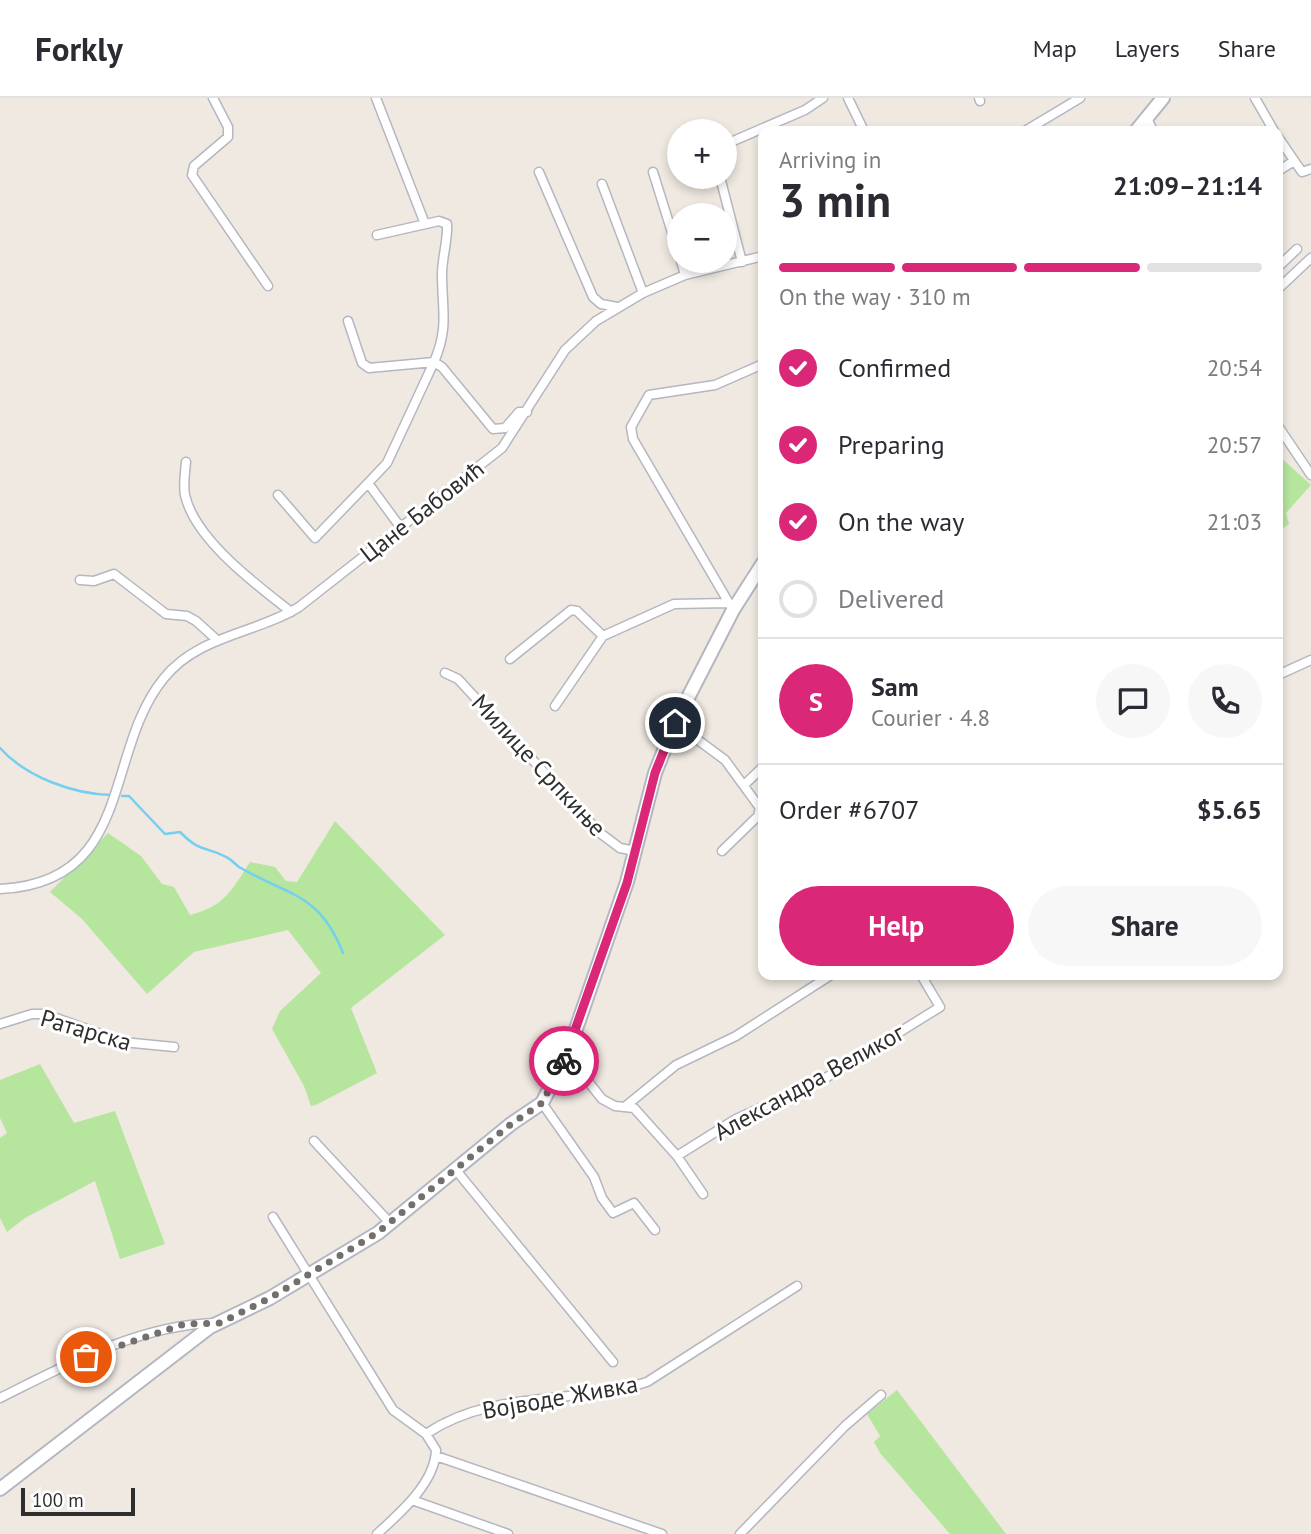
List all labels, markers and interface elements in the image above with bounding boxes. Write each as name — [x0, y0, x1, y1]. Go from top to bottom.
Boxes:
text: Forkly — [35, 27, 123, 70]
text: Map — [1033, 33, 1077, 64]
text: Layers — [1115, 33, 1180, 64]
text: Share — [1218, 33, 1276, 64]
map controls — [667, 119, 737, 273]
button: + — [667, 119, 737, 189]
text: Arriving in — [779, 145, 881, 174]
text: 21:09–21:14 — [1113, 169, 1262, 202]
text: 3 min — [779, 170, 891, 230]
button: − — [667, 203, 737, 273]
text: On the way · 310 m — [779, 282, 971, 311]
icon: check — [779, 349, 817, 387]
text: Confirmed — [838, 351, 951, 384]
text: 20:54 — [1207, 353, 1262, 382]
icon: check — [779, 426, 817, 464]
text: Preparing — [838, 428, 945, 461]
text: 20:57 — [1207, 430, 1262, 459]
street label: Цане Бабовић — [354, 453, 490, 569]
icon: check — [779, 503, 817, 541]
text: On the way — [838, 505, 964, 538]
text: 21:03 — [1207, 507, 1262, 536]
text: Delivered — [838, 582, 944, 615]
button: chat — [1096, 664, 1170, 738]
button: phone — [1188, 664, 1262, 738]
text: Sam — [871, 670, 919, 703]
text: S — [809, 685, 823, 718]
street label: Милице Српкиње — [465, 687, 613, 843]
pin — [645, 693, 705, 753]
text: Courier · 4.8 — [871, 703, 990, 732]
icon: home — [656, 704, 694, 742]
text: Order #6707 — [779, 793, 919, 826]
text: $5.65 — [1197, 793, 1262, 826]
button: Help — [779, 886, 1014, 966]
button: Share — [1028, 886, 1262, 966]
street label: Ратарска — [37, 1002, 135, 1058]
street label: Александра Великог — [708, 1017, 910, 1147]
courier — [529, 1026, 599, 1096]
icon: bike — [545, 1042, 583, 1080]
pin — [56, 1327, 116, 1387]
icon: bag — [67, 1338, 105, 1376]
street label: Војводе Живка — [480, 1368, 640, 1426]
scale bar — [21, 1485, 135, 1517]
text: 100 m — [32, 1488, 84, 1512]

